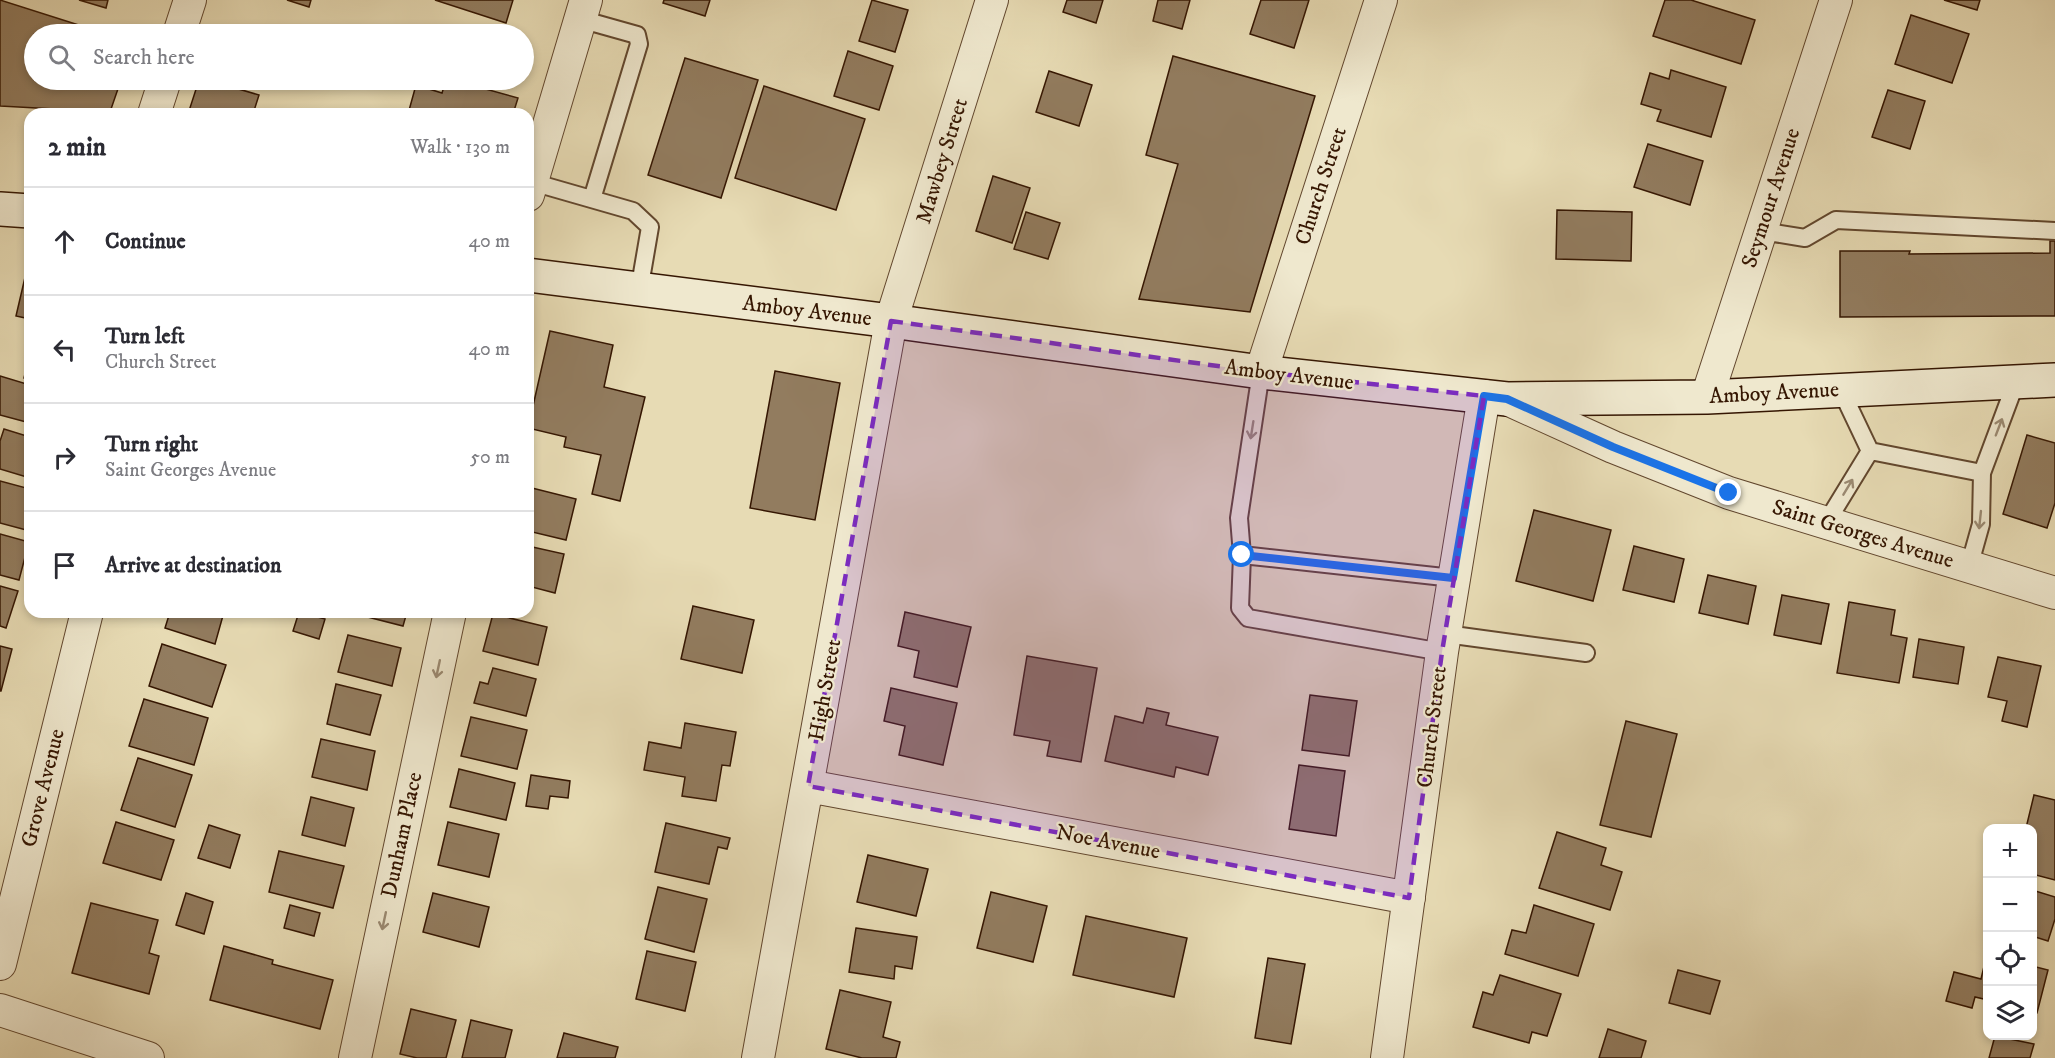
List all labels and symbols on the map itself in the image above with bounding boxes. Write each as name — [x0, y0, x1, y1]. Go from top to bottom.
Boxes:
street label: Mawbey Street — [910, 95, 974, 227]
street label: Church Street — [1289, 124, 1353, 248]
street label: Seymour Avenue — [1736, 125, 1806, 271]
street label: Amboy Avenue — [741, 290, 873, 332]
street label: Amboy Avenue — [1223, 354, 1355, 396]
street label: Amboy Avenue — [1708, 376, 1840, 410]
one-way arrow — [1994, 418, 2005, 437]
one-way arrow — [1247, 420, 1258, 440]
route end — [1715, 479, 1741, 505]
one-way arrow — [1843, 479, 1855, 496]
street label: Saint Georges Avenue — [1769, 494, 1957, 574]
one-way arrow — [1974, 510, 1985, 530]
route start — [1228, 541, 1254, 567]
street label: High Street — [803, 637, 847, 743]
one-way arrow — [432, 659, 443, 678]
street label: Church Street — [1411, 665, 1453, 789]
street label: Grove Avenue — [15, 726, 71, 850]
street label: Dunham Place — [376, 770, 428, 900]
street label: Noe Avenue — [1054, 819, 1162, 865]
one-way arrow — [378, 911, 389, 931]

